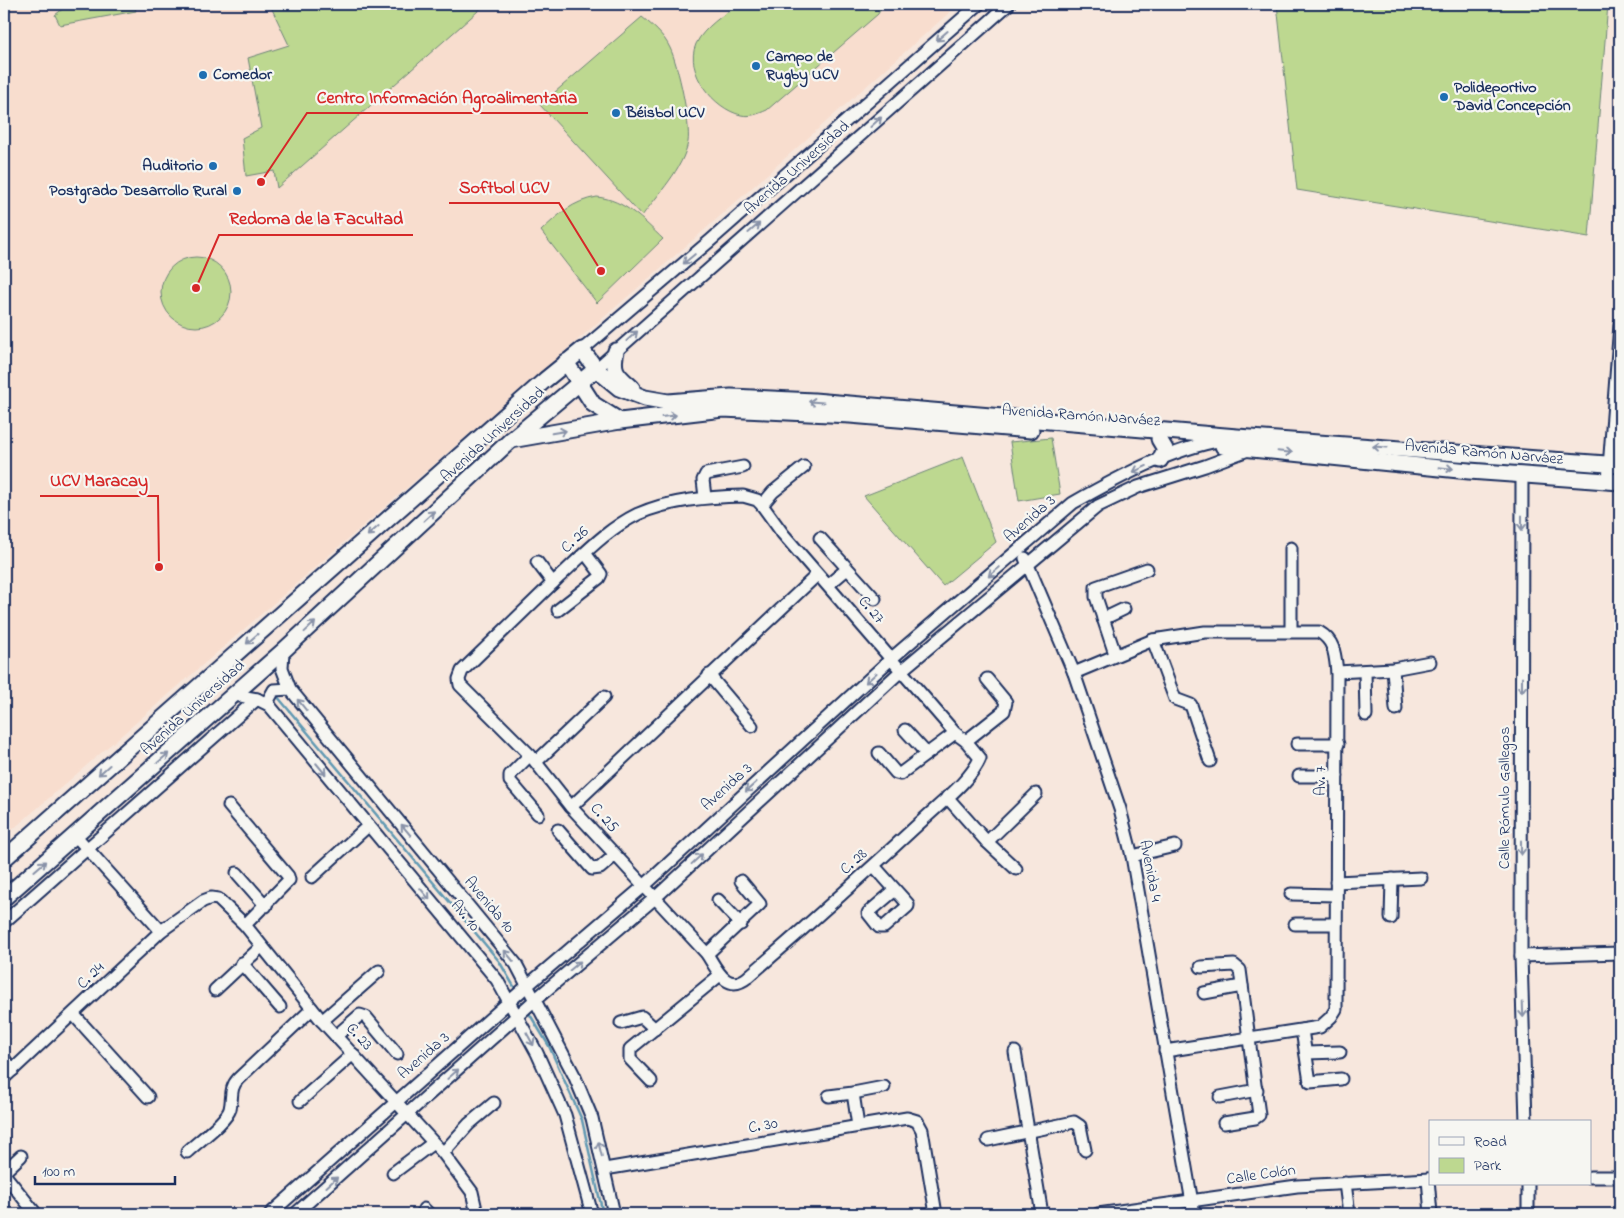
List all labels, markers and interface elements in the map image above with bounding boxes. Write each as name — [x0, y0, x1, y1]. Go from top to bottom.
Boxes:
one-way arrow — [936, 30, 949, 42]
place label: Campo de Rugby UCV — [765, 45, 839, 88]
marker: Campo de Rugby UCV — [750, 60, 762, 72]
place label: Comedor — [213, 63, 273, 87]
marker: Comedor — [197, 69, 209, 81]
place label: Polideportivo David Concepción — [1453, 76, 1571, 118]
callout: Centro Información Agroalimentaria — [307, 80, 588, 113]
text: Centro Información Agroalimentaria — [317, 86, 578, 113]
marker: Polideportivo David Concepción — [1438, 91, 1450, 103]
place label: Béisbol UCV — [625, 101, 705, 125]
marker: Béisbol UCV — [610, 107, 622, 119]
street label: Avenida Universidad — [739, 115, 855, 221]
one-way arrow — [870, 116, 883, 128]
place label: Auditorio — [142, 154, 203, 178]
marker: Auditorio — [207, 160, 219, 172]
callout: Softbol UCV — [449, 170, 559, 203]
text: Softbol UCV — [459, 176, 550, 202]
place label: Postgrado Desarrollo Rural — [49, 179, 227, 204]
marker: Postgrado Desarrollo Rural — [231, 185, 243, 197]
callout: Redoma de la Facultad — [219, 202, 413, 235]
text: Redoma de la Facultad — [229, 207, 404, 233]
one-way arrow — [747, 223, 760, 234]
one-way arrow — [683, 253, 696, 264]
one-way arrow — [626, 331, 639, 342]
street label: Avenida Universidad — [435, 381, 551, 489]
one-way arrow — [809, 397, 825, 406]
street label: Avenida Ramón Narváez — [1001, 398, 1161, 434]
one-way arrow — [660, 411, 676, 421]
one-way arrow — [550, 426, 566, 436]
street label: Avenida Ramón Narváez — [1404, 434, 1564, 472]
one-way arrow — [1372, 442, 1388, 452]
one-way arrow — [1276, 447, 1292, 457]
callout: UCV Maracay — [40, 463, 158, 496]
one-way arrow — [1438, 463, 1454, 473]
one-way arrow — [1133, 465, 1148, 474]
text: UCV Maracay — [50, 469, 148, 496]
street label: Avenida 3 — [998, 489, 1062, 549]
one-way arrow — [422, 510, 435, 522]
one-way arrow — [1517, 514, 1527, 530]
street label: C. 26 — [555, 521, 595, 559]
one-way arrow — [367, 526, 380, 537]
one-way arrow — [988, 566, 1001, 577]
street label: C. 27 — [852, 591, 890, 630]
one-way arrow — [303, 621, 316, 633]
one-way arrow — [245, 633, 258, 645]
street label: Avenida Universidad — [135, 654, 251, 762]
one-way arrow — [864, 672, 877, 684]
one-way arrow — [1517, 676, 1527, 693]
one-way arrow — [297, 699, 308, 712]
street label: Calle Rómulo Gallegos — [1493, 727, 1517, 869]
one-way arrow — [156, 753, 169, 764]
street label: Avenida 3 — [696, 757, 758, 817]
one-way arrow — [315, 762, 326, 775]
one-way arrow — [97, 764, 110, 776]
street label: Av. 7 — [1309, 765, 1333, 796]
one-way arrow — [744, 781, 757, 793]
street label: C. 25 — [584, 798, 624, 838]
one-way arrow — [400, 824, 411, 837]
street label: Avenida 4 — [1132, 838, 1168, 904]
one-way arrow — [1516, 839, 1526, 855]
street label: C. 28 — [835, 843, 873, 881]
one-way arrow — [691, 853, 704, 865]
one-way arrow — [34, 860, 47, 871]
street label: Avenida 10 — [458, 871, 520, 939]
one-way arrow — [420, 887, 431, 900]
street label: Av. 10 — [444, 895, 486, 937]
one-way arrow — [504, 949, 515, 962]
street label: C. 24 — [72, 956, 111, 995]
one-way arrow — [568, 961, 581, 972]
one-way arrow — [1518, 1002, 1528, 1018]
street label: C. 23 — [340, 1018, 378, 1056]
street label: Avenida 3 — [392, 1026, 456, 1086]
one-way arrow — [525, 1032, 535, 1047]
one-way arrow — [447, 1068, 460, 1079]
street label: C. 30 — [746, 1112, 780, 1140]
legend — [1429, 1120, 1592, 1186]
text: Road — [1474, 1131, 1507, 1153]
one-way arrow — [595, 1142, 604, 1158]
scale bar — [35, 1153, 175, 1185]
text: Park — [1474, 1155, 1502, 1177]
street label: Calle Colón — [1225, 1158, 1297, 1192]
text: 100 m — [42, 1161, 75, 1183]
one-way arrow — [325, 1176, 338, 1187]

